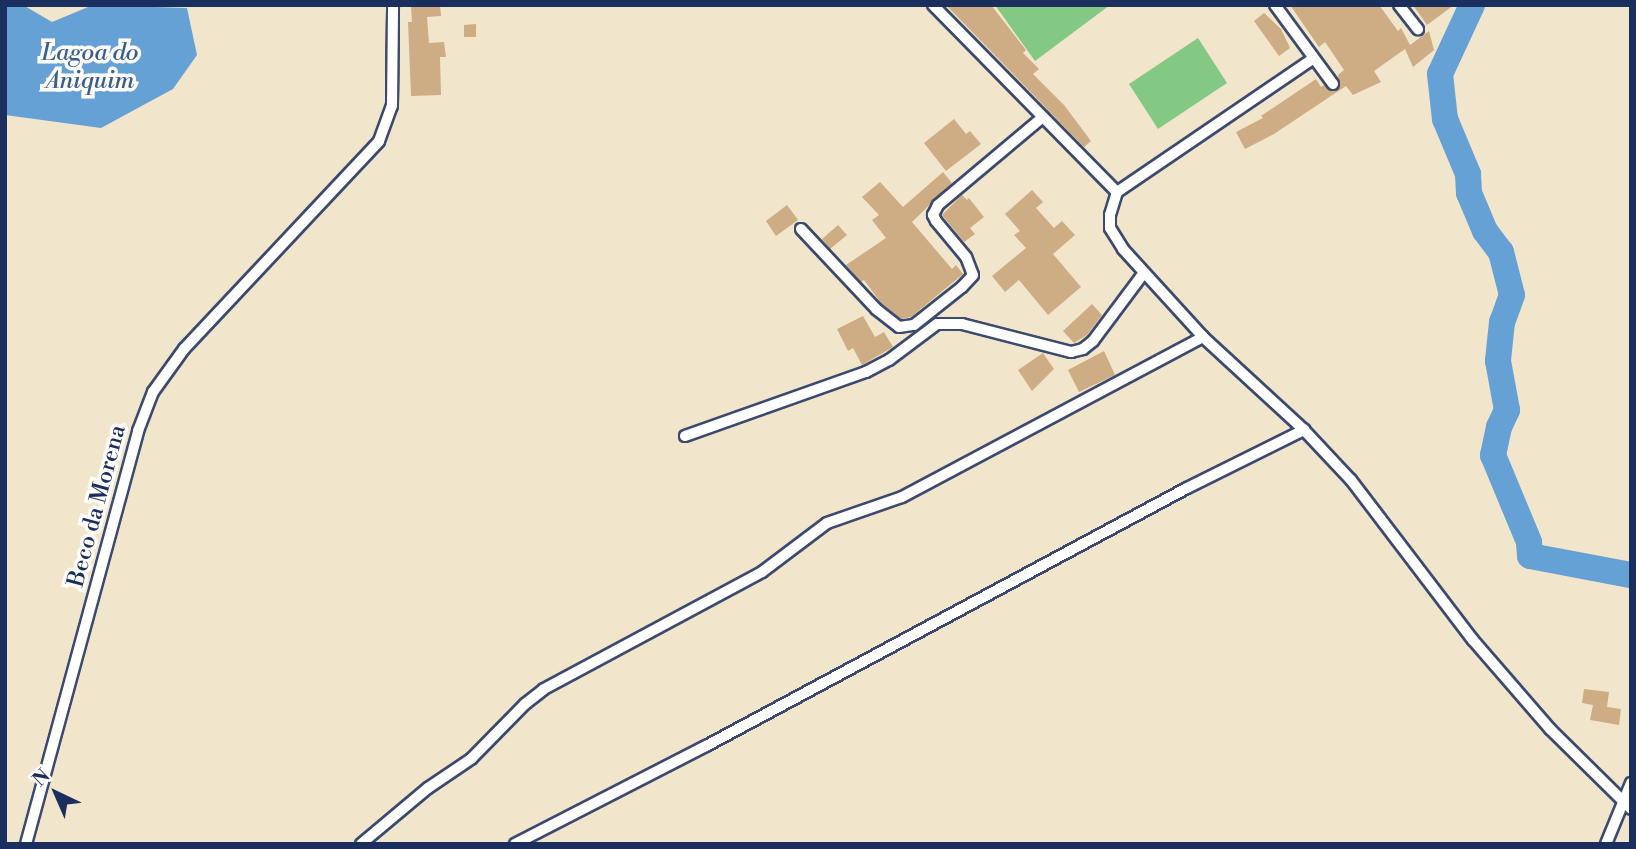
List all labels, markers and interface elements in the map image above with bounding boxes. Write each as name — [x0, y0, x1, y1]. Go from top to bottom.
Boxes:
water label: Lagoa do Aniquim — [42, 40, 138, 96]
street label: Beco da Morena — [62, 422, 132, 590]
north arrow — [21, 758, 91, 828]
text: N — [28, 764, 55, 792]

